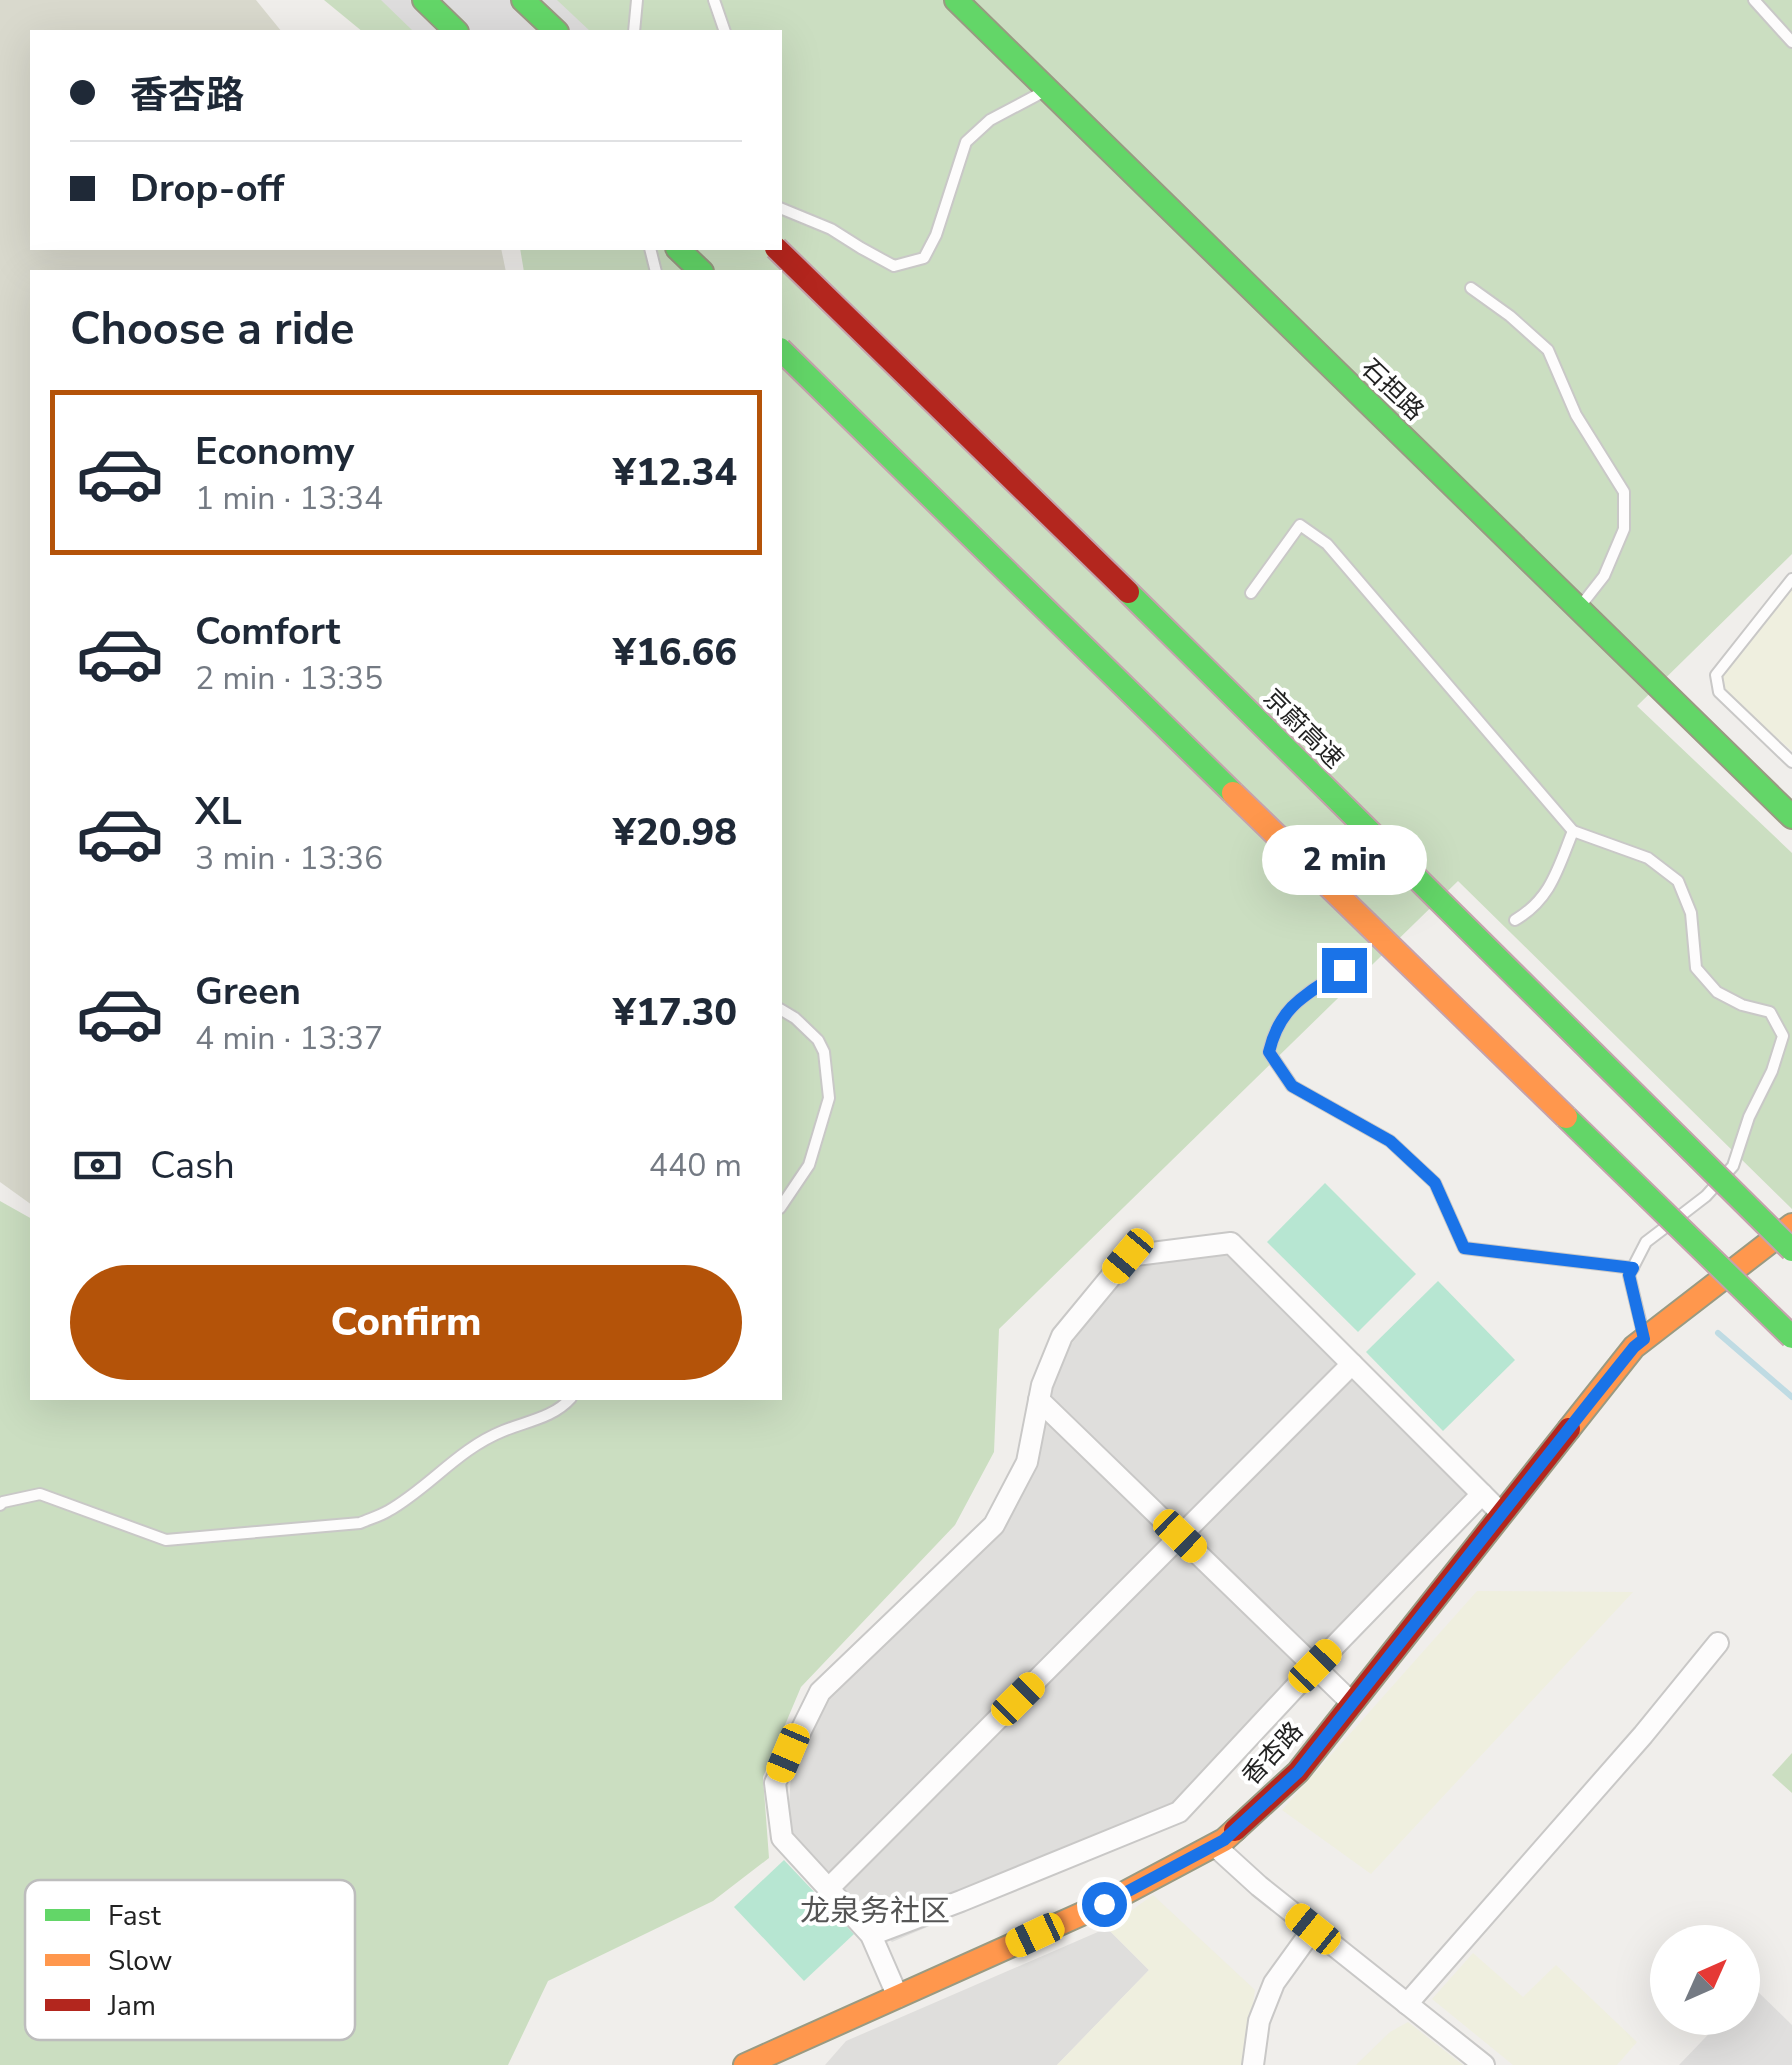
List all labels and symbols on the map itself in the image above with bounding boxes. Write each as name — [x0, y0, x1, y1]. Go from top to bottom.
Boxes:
street label: 石担路 — [1354, 351, 1431, 428]
street label: 京蔚高速 — [1256, 681, 1351, 776]
callout: 2 min — [1262, 825, 1426, 895]
route end — [1322, 948, 1367, 993]
car — [1097, 1223, 1159, 1289]
car — [1148, 1504, 1212, 1568]
car — [1283, 1634, 1347, 1698]
car — [986, 1667, 1050, 1731]
street label: 香杏路 — [1235, 1715, 1311, 1793]
car — [762, 1720, 814, 1786]
legend — [25, 1880, 355, 2040]
route start — [1082, 1882, 1127, 1927]
district label: 龙泉务社区 — [800, 1891, 950, 1932]
text: Fast — [108, 1897, 161, 1935]
car — [1280, 1898, 1346, 1960]
car — [1001, 1909, 1069, 1961]
north arrow — [1650, 1925, 1760, 2035]
text: Slow — [108, 1942, 172, 1980]
text: Jam — [107, 1987, 156, 2025]

